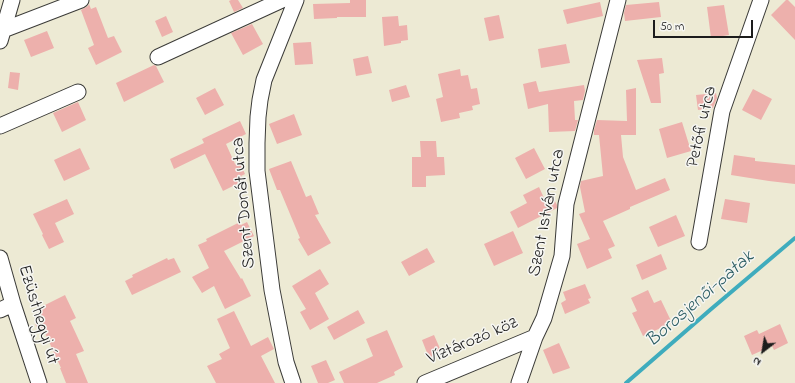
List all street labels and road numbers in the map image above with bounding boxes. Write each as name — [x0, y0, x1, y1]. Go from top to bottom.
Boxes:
street label: Petőfi utca — [683, 84, 723, 170]
street label: Szent Donát utca — [229, 136, 261, 270]
street label: Szent István utca — [525, 147, 571, 279]
street label: Ezüsthegyi út — [12, 263, 62, 367]
street label: Víztározó köz — [424, 313, 522, 371]

